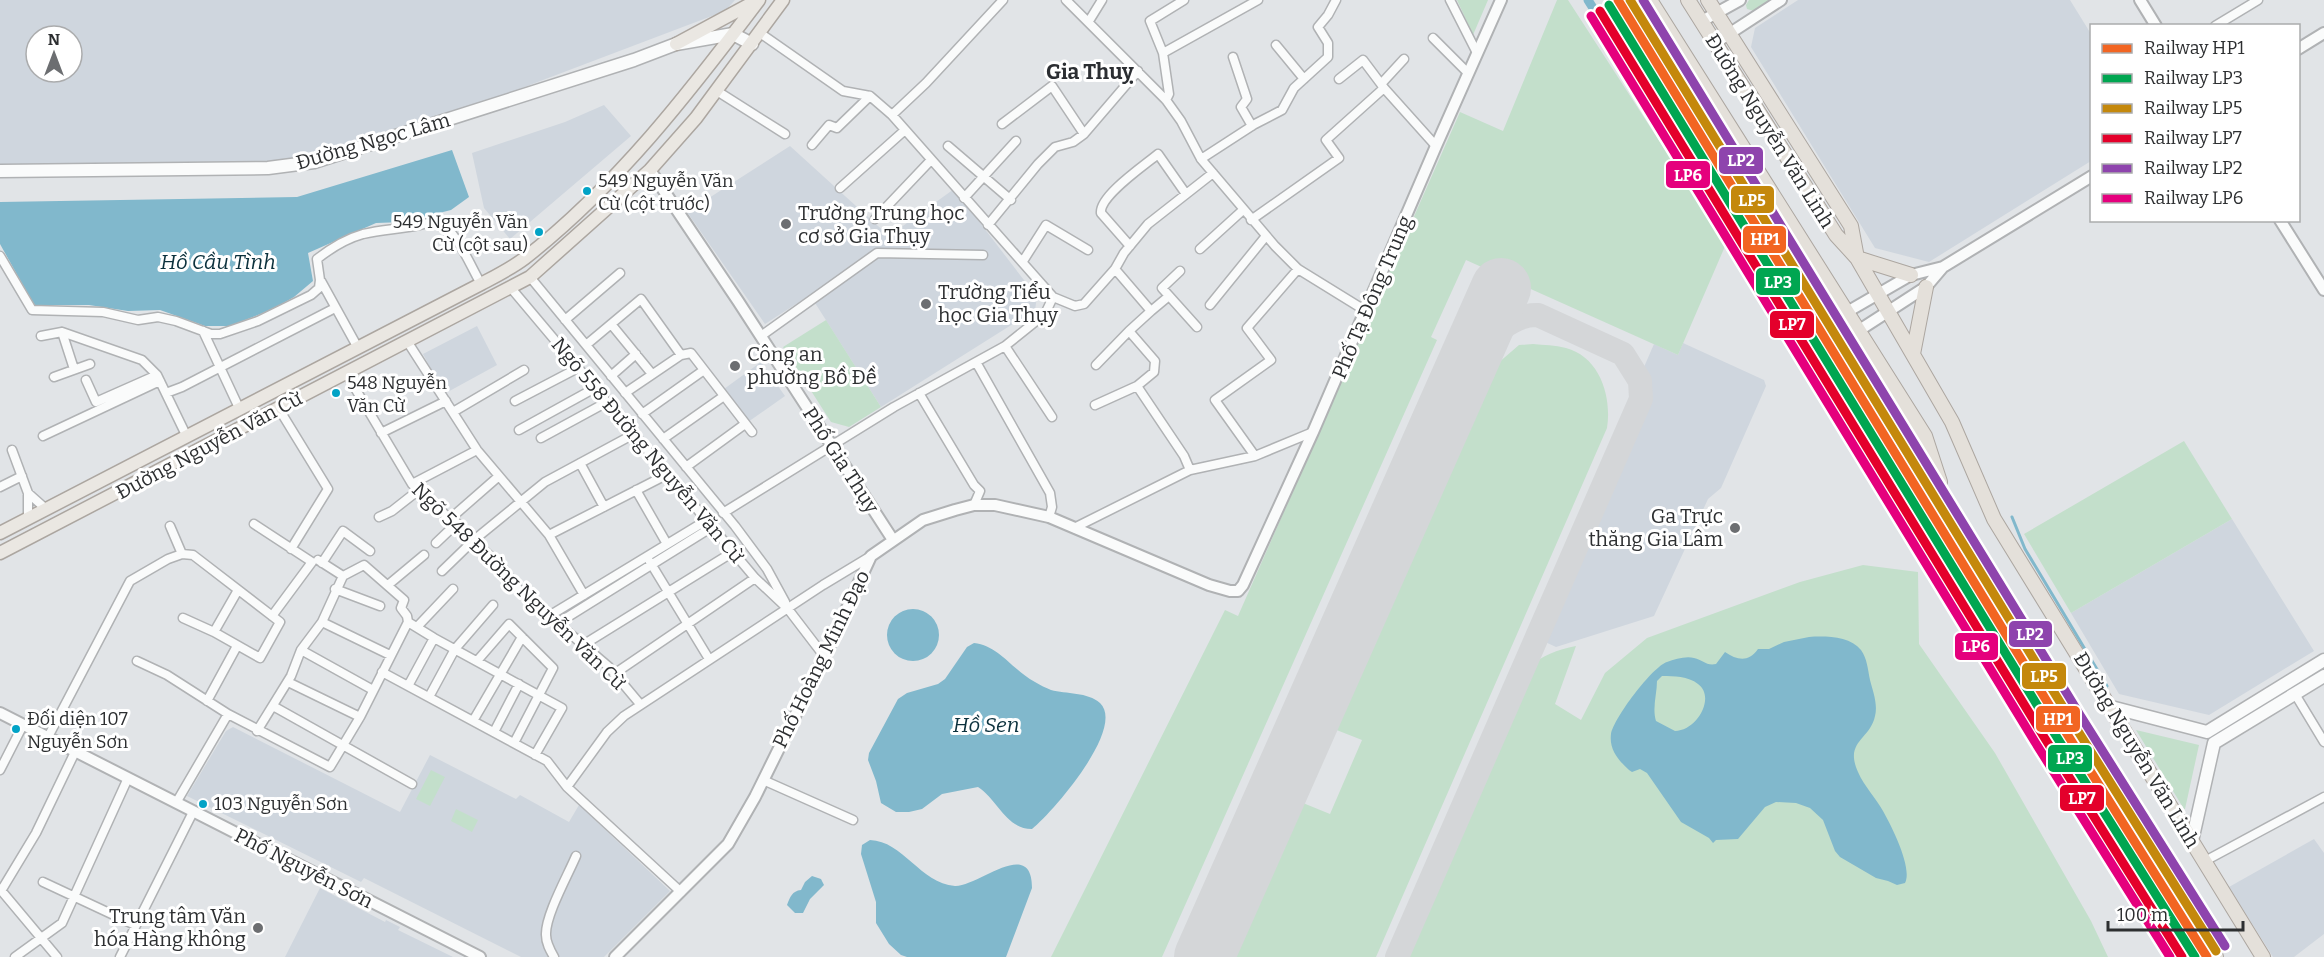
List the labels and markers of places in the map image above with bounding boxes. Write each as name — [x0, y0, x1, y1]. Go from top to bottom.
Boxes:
place label: 549 Nguyễn Văn Cừ (cột trước) — [598, 170, 734, 215]
marker: 549 Nguyễn Văn Cừ (cột trước) — [581, 185, 593, 197]
place label: Trường Trung học cơ sở Gia Thụy — [798, 201, 964, 248]
place label: 549 Nguyễn Văn Cừ (cột sau) — [393, 211, 529, 256]
marker: Trường Trung học cơ sở Gia Thụy — [779, 217, 793, 231]
marker: 549 Nguyễn Văn Cừ (cột sau) — [533, 226, 545, 238]
place label: Trường Tiểu học Gia Thụy — [938, 280, 1059, 327]
marker: Trường Tiểu học Gia Thụy — [919, 297, 933, 311]
place label: Công an phường Bồ Đề — [747, 342, 877, 389]
marker: Công an phường Bồ Đề — [728, 359, 742, 373]
place label: 548 Nguyễn Văn Cừ — [347, 372, 447, 417]
marker: 548 Nguyễn Văn Cừ — [330, 387, 342, 399]
place label: Ga Trực thăng Gia Lâm — [1588, 504, 1723, 551]
marker: Ga Trực thăng Gia Lâm — [1728, 521, 1742, 535]
place label: Đối diện 107 Nguyễn Sơn — [27, 708, 129, 753]
marker: Đối diện 107 Nguyễn Sơn — [10, 723, 22, 735]
place label: 103 Nguyễn Sơn — [214, 793, 348, 815]
marker: 103 Nguyễn Sơn — [197, 798, 209, 810]
place label: Trung tâm Văn hóa Hàng không — [94, 904, 246, 951]
marker: Trung tâm Văn hóa Hàng không — [251, 921, 265, 935]

